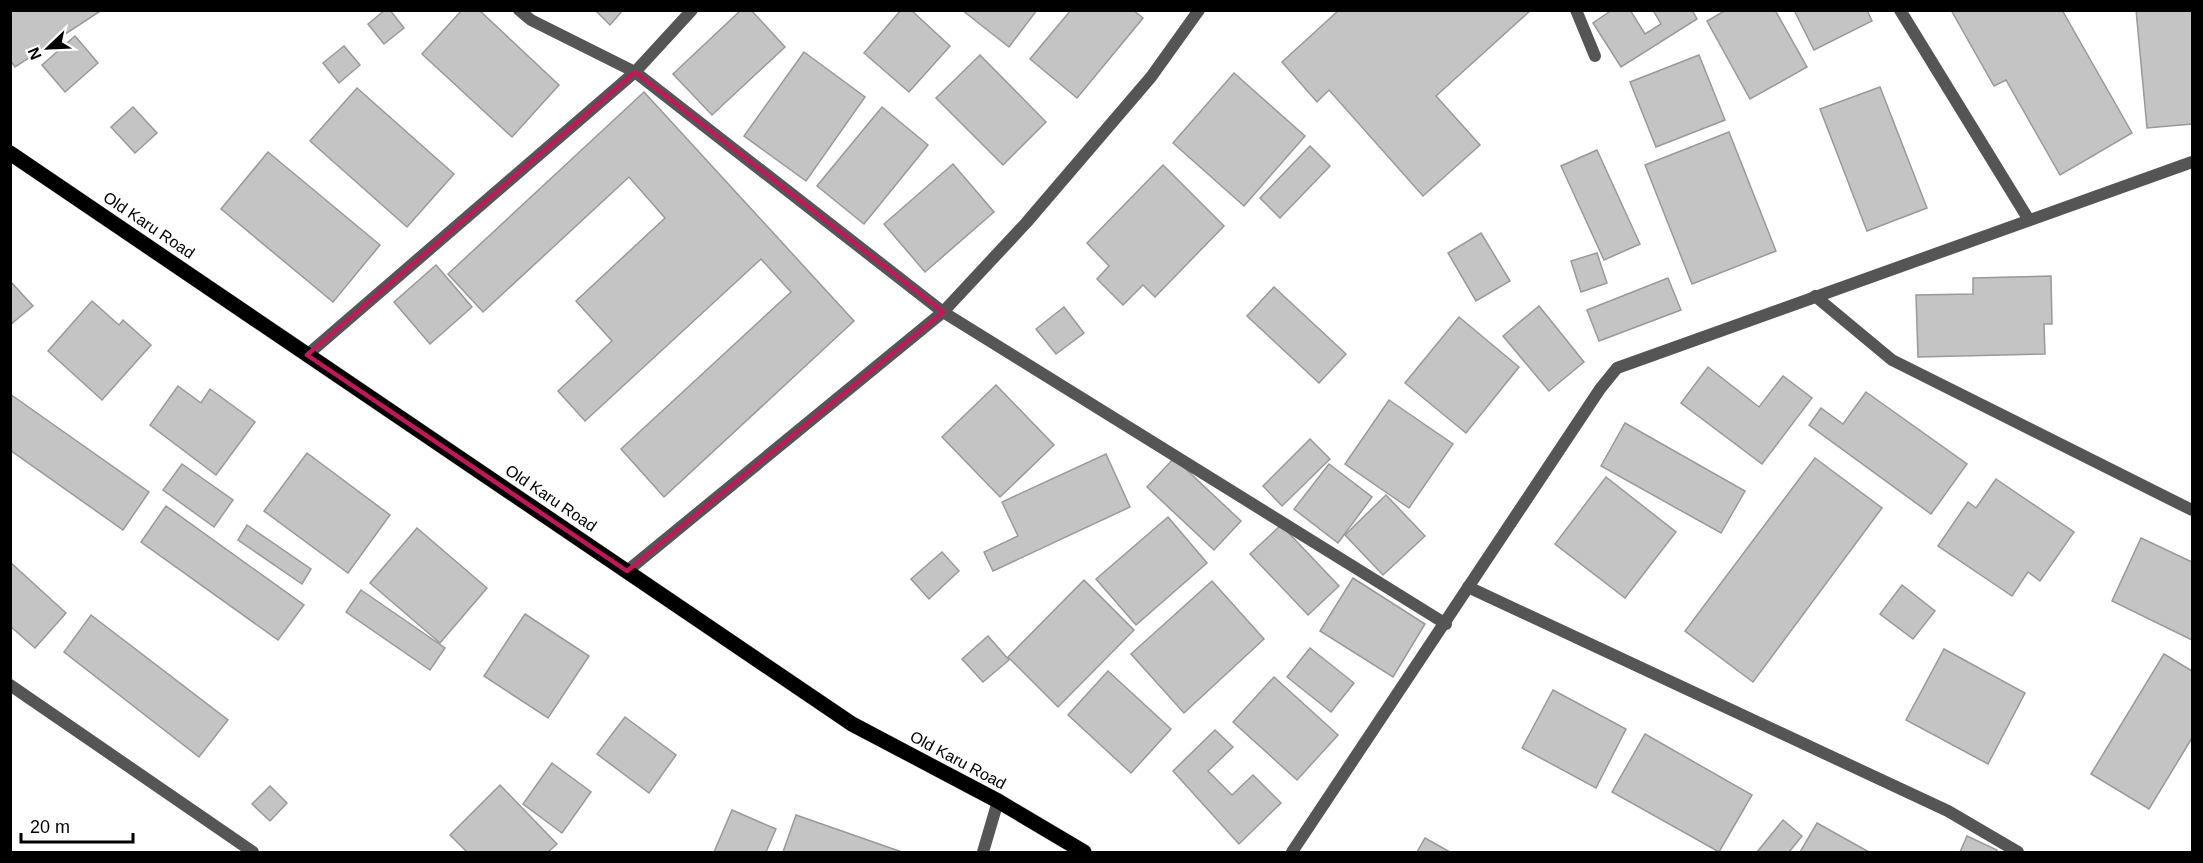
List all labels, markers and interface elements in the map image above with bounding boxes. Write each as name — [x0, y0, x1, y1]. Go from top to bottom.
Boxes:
north arrow — [18, 18, 78, 78]
text: N — [25, 45, 45, 62]
street label: Old Karu Road — [100, 188, 198, 262]
street label: Old Karu Road — [502, 461, 600, 535]
street label: Old Karu Road — [907, 728, 1009, 792]
scale bar — [21, 806, 134, 844]
text: 20 m — [30, 817, 70, 837]

